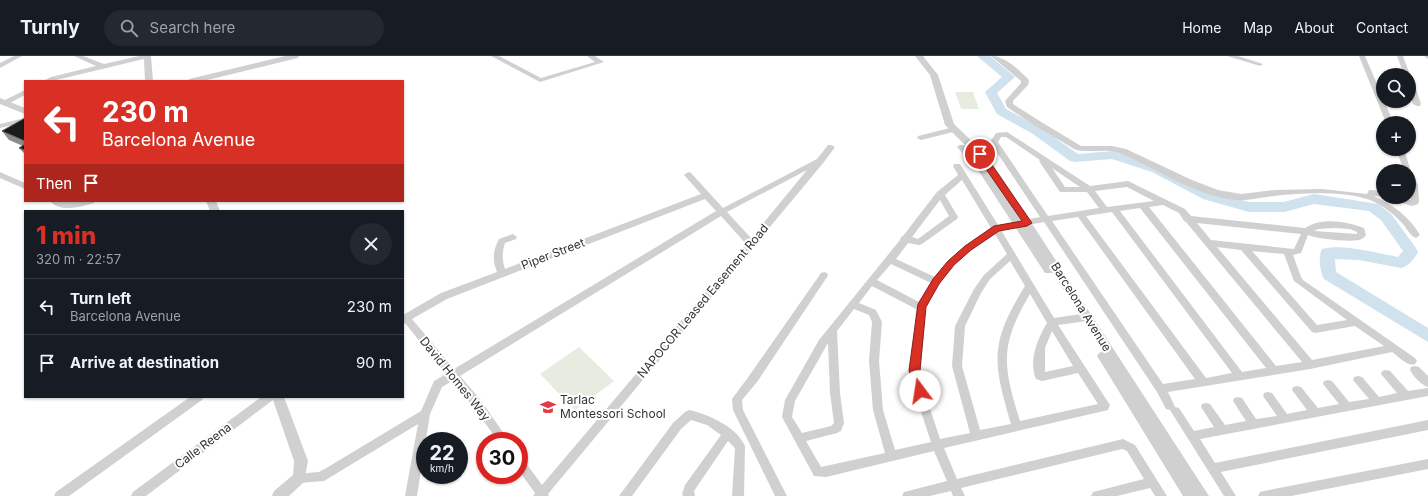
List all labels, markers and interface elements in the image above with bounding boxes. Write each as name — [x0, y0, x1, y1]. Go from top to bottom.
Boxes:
search box — [104, 10, 384, 46]
text: Turnly — [20, 16, 80, 39]
icon: search — [118, 17, 140, 39]
text: Search here — [150, 18, 235, 37]
text: Home — [1182, 19, 1221, 36]
text: Map — [1243, 19, 1273, 36]
text: About — [1295, 19, 1334, 36]
text: Contact — [1356, 19, 1408, 36]
map controls — [1376, 68, 1416, 204]
button: search — [1376, 68, 1416, 108]
text: 230 m — [102, 95, 189, 129]
icon: left — [36, 96, 88, 148]
button: + — [1376, 116, 1416, 156]
text: Barcelona Avenue — [102, 129, 255, 150]
pin — [963, 137, 997, 171]
icon: arrive — [969, 143, 991, 165]
button: − — [1376, 164, 1416, 204]
icon: arrive — [80, 172, 102, 194]
text: Then — [36, 174, 72, 193]
text: 1 min — [36, 221, 96, 250]
street label: NAPOCOR Leased Easement Road — [634, 221, 771, 381]
button: close — [350, 223, 392, 265]
street label: Piper Street — [519, 235, 587, 272]
text: 320 m · 22:57 — [36, 251, 121, 267]
street label: Barcelona Avenue — [1048, 259, 1115, 354]
text: Turn left — [70, 289, 131, 308]
icon: left — [36, 296, 58, 318]
text: 230 m — [347, 297, 392, 316]
text: Barcelona Avenue — [70, 308, 181, 324]
street label: David Homes Way — [417, 334, 494, 424]
icon: arrive — [36, 352, 58, 374]
text: Arrive at destination — [70, 353, 219, 372]
text: 90 m — [356, 353, 392, 372]
position arrow — [899, 370, 941, 412]
place label: Tarlac Montessori School — [560, 392, 666, 421]
school or university icon: Tarlac Montessori School — [539, 398, 557, 416]
street label: Calle Reena — [171, 419, 234, 472]
speed limit sign: 30 — [476, 432, 528, 484]
text: 22 — [429, 441, 455, 465]
text: km/h — [430, 462, 454, 474]

